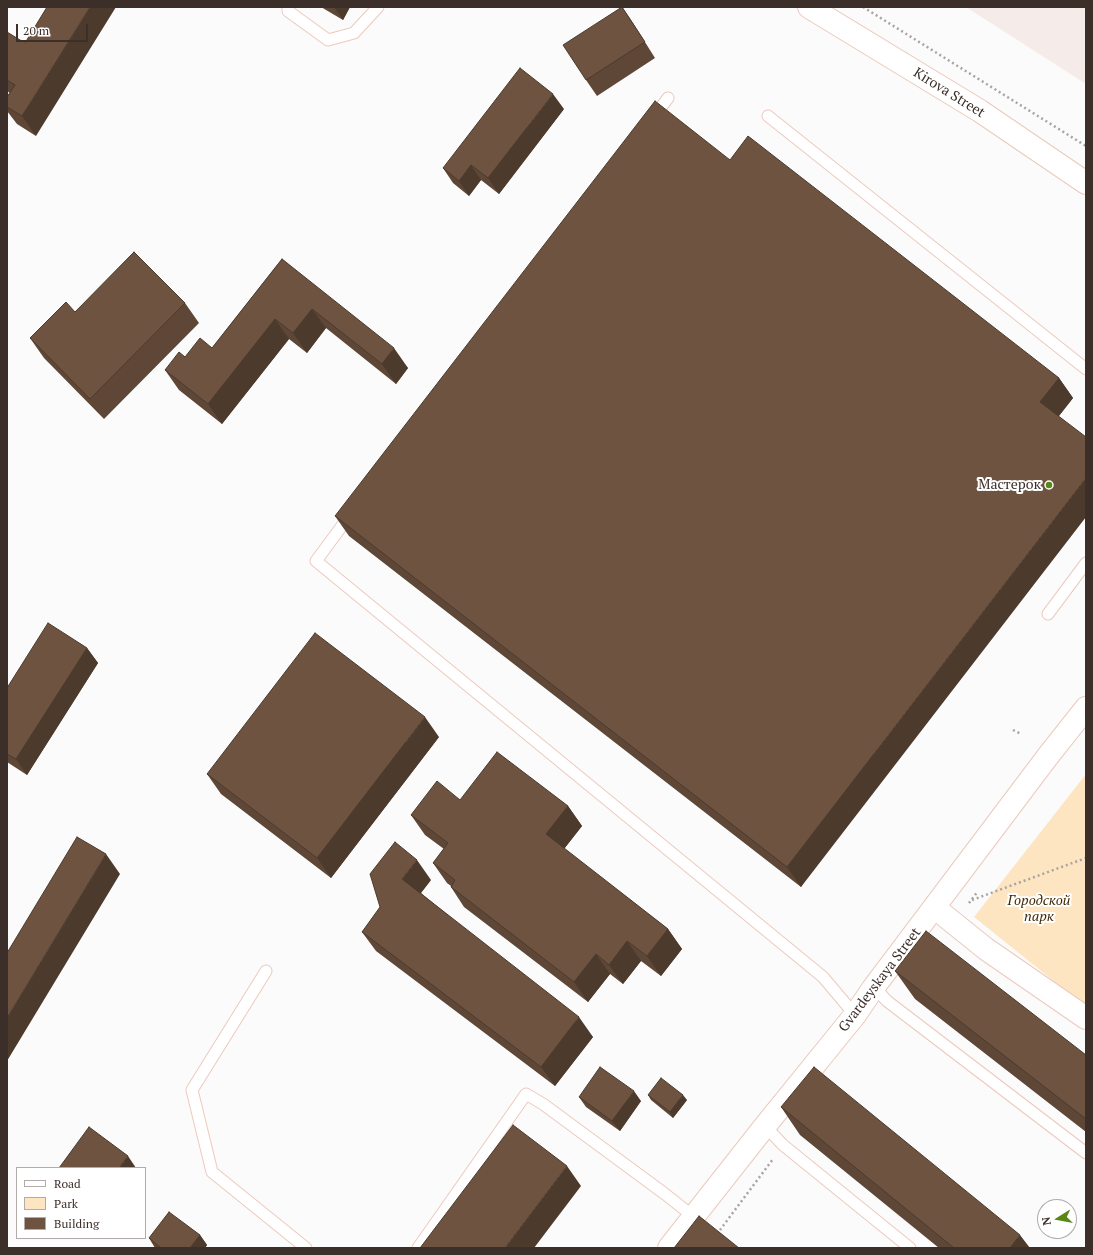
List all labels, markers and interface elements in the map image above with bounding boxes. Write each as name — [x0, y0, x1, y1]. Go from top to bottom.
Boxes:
scale bar — [18, 16, 90, 42]
text: 20 m — [23, 23, 49, 38]
street label: Kirova Street — [910, 64, 988, 122]
place label: Мастерок — [978, 477, 1041, 493]
marker: Мастерок — [1044, 480, 1054, 490]
park label: Городской парк — [1008, 893, 1070, 926]
street label: Gvardeyskaya Street — [835, 925, 925, 1035]
legend — [16, 1167, 146, 1239]
text: Road — [54, 1176, 81, 1191]
text: Park — [54, 1196, 78, 1211]
north arrow — [1037, 1199, 1077, 1239]
text: Building — [54, 1216, 99, 1231]
text: N — [1039, 1216, 1054, 1227]

